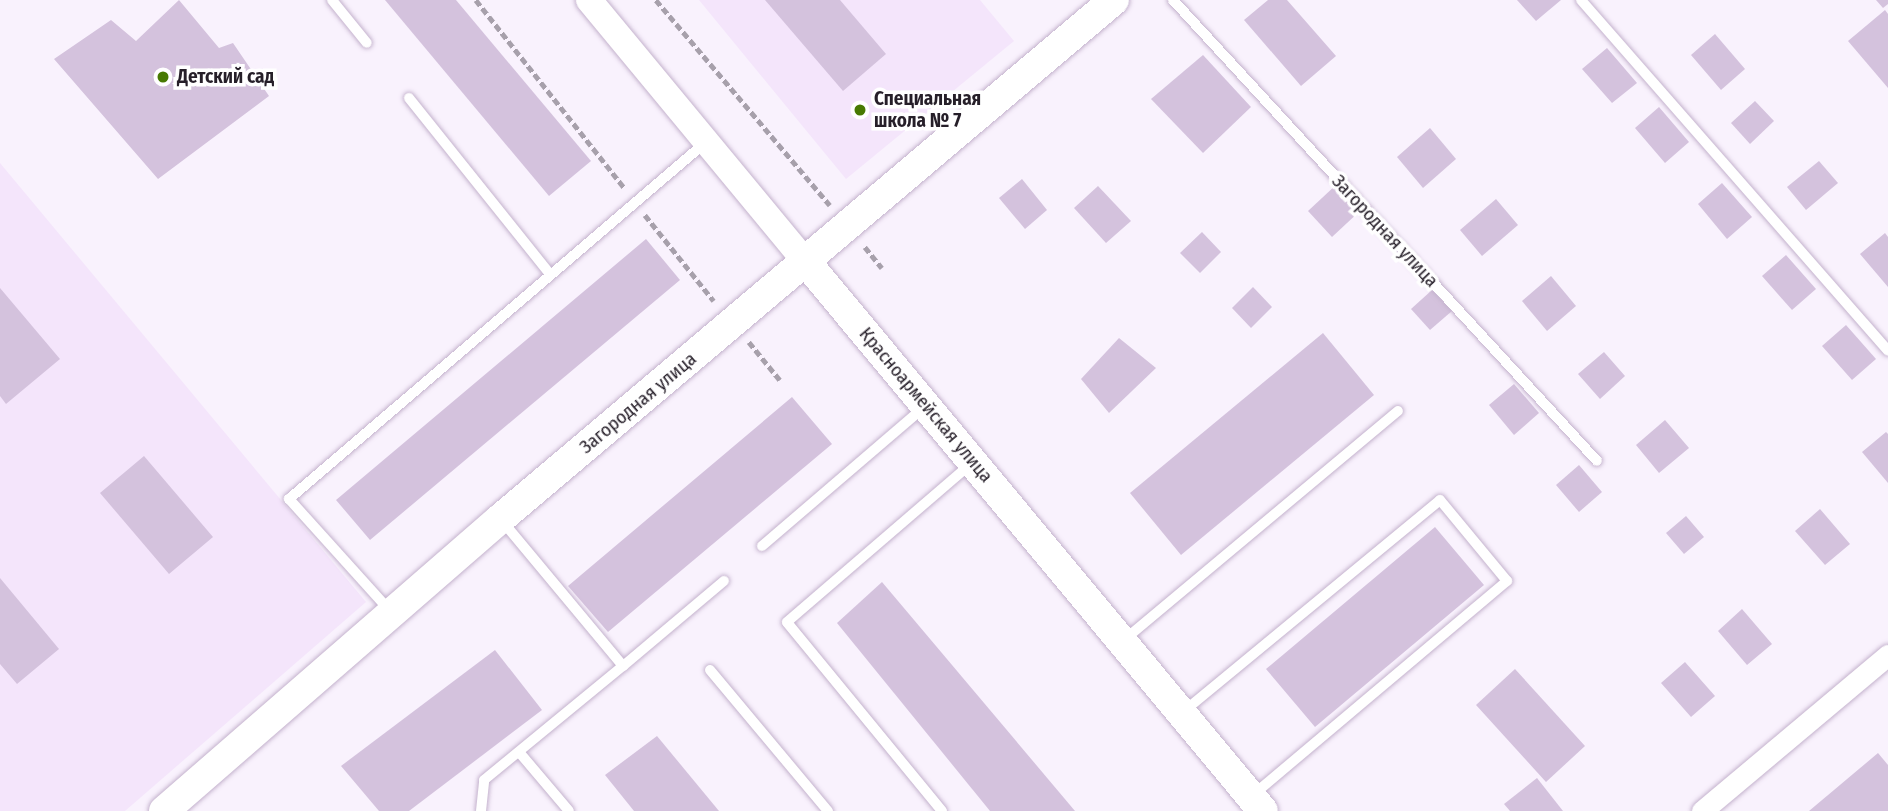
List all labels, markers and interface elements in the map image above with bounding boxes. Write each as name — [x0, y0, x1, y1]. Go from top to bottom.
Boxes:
place label: Детский сад — [177, 66, 274, 88]
marker: Детский сад — [155, 69, 171, 85]
place label: Специальная школа № 7 — [874, 88, 981, 132]
marker: Специальная школа № 7 — [852, 102, 868, 118]
street label: Загородная улица — [1327, 170, 1443, 292]
street label: Красноармейская улица — [854, 323, 998, 487]
street label: Загородная улица — [575, 347, 701, 459]

